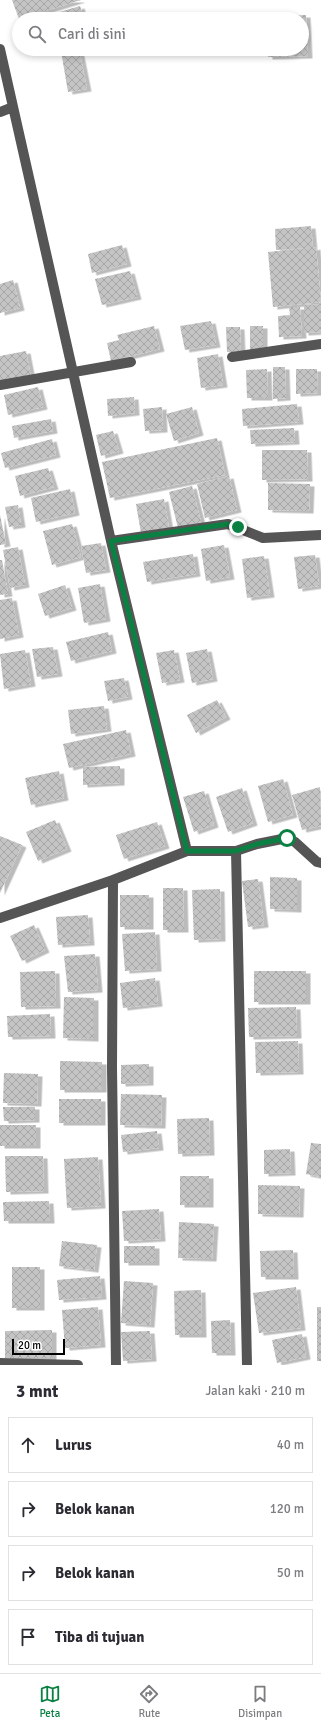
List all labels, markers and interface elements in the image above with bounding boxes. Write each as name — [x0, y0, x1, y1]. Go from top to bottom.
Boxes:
search box — [12, 12, 309, 56]
icon: search — [26, 23, 48, 45]
text: Cari di sini — [58, 25, 126, 43]
route end — [229, 518, 247, 536]
route start — [278, 829, 296, 847]
scale bar — [12, 1337, 65, 1356]
text: 20 m — [18, 1339, 41, 1352]
text: 3 mnt — [16, 1381, 58, 1402]
text: Jalan kaki · 210 m — [206, 1383, 305, 1399]
icon: ahead — [17, 1434, 39, 1456]
text: Lurus — [55, 1436, 92, 1454]
text: 40 m — [277, 1437, 304, 1453]
icon: right — [17, 1498, 39, 1520]
text: Belok kanan — [55, 1500, 135, 1518]
text: 120 m — [270, 1501, 304, 1517]
icon: right — [17, 1562, 39, 1584]
text: Belok kanan — [55, 1564, 135, 1582]
text: 50 m — [277, 1565, 304, 1581]
icon: arrive — [17, 1626, 39, 1648]
text: Tiba di tujuan — [55, 1628, 145, 1646]
tab: Peta — [39, 1683, 61, 1720]
tab: Rute — [138, 1683, 160, 1720]
tab: Disimpan — [238, 1683, 282, 1720]

